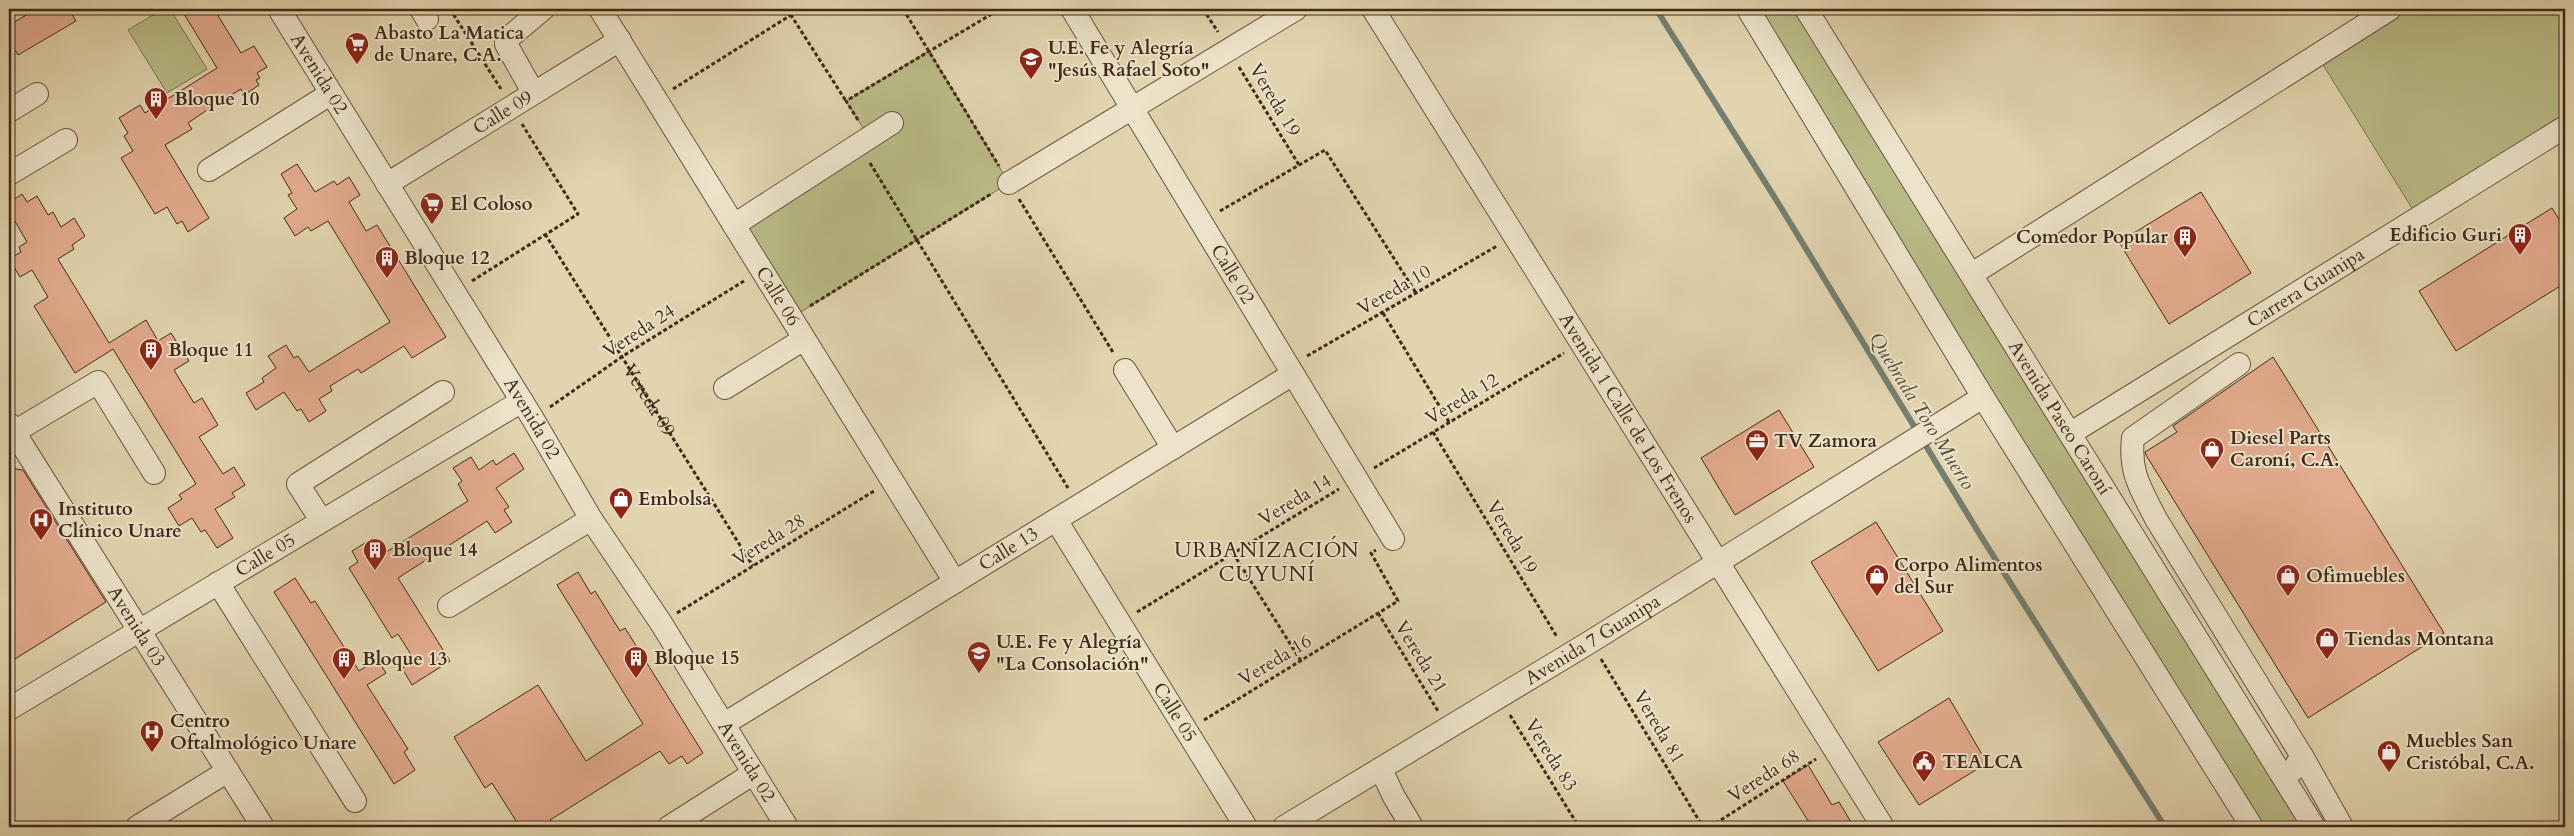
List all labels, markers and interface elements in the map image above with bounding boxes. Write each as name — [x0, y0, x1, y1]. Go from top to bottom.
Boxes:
place label: Abasto La Matica de Unare, C.A. — [374, 20, 525, 68]
street label: Avenida 02 — [284, 28, 354, 119]
supermarket icon: Abasto La Matica de Unare, C.A. — [344, 31, 370, 65]
place label: U.E. Fe y Alegría "Jesús Rafael Soto" — [1048, 35, 1209, 83]
school or university icon: U.E. Fe y Alegría "Jesús Rafael Soto" — [1018, 46, 1044, 80]
street label: Vereda 19 — [1243, 59, 1307, 142]
street label: Calle 09 — [468, 84, 538, 141]
building icon: Bloque 10 — [143, 86, 169, 120]
place label: Bloque 10 — [174, 86, 260, 112]
supermarket icon: El Coloso — [419, 191, 445, 225]
place label: El Coloso — [450, 191, 533, 217]
place label: Edificio Guri — [2389, 222, 2502, 248]
building icon: Edificio Guri — [2507, 222, 2533, 256]
place label: Comedor Popular — [2016, 224, 2168, 250]
building icon: Comedor Popular — [2172, 224, 2198, 258]
street label: Calle 02 — [1204, 239, 1261, 309]
street label: Carrera Guanipa — [2242, 241, 2369, 334]
building icon: Bloque 12 — [374, 245, 400, 279]
place label: Bloque 12 — [404, 245, 490, 271]
street label: Vereda 10 — [1352, 258, 1436, 322]
street label: Calle 06 — [750, 262, 806, 331]
street label: Vereda 24 — [598, 298, 680, 364]
street label: Avenida 1 Calle de Los Frenos — [1553, 308, 1703, 528]
water label: Quebrada Toro Muerto — [1863, 327, 1981, 495]
street label: Avenida Paseo Caroní — [2002, 335, 2118, 500]
building icon: Bloque 11 — [138, 337, 164, 371]
place label: Bloque 11 — [168, 337, 254, 363]
street label: Vereda 09 — [617, 359, 682, 442]
street label: Vereda 12 — [1421, 367, 1504, 431]
street label: Avenida 02 — [497, 372, 567, 464]
place label: Diesel Parts Caroní, C.A. — [2230, 425, 2340, 473]
office icon: TV Zamora — [1744, 428, 1770, 462]
place label: TV Zamora — [1774, 428, 1878, 454]
shop icon: Diesel Parts Caroní, C.A. — [2199, 436, 2225, 470]
street label: Vereda 14 — [1254, 468, 1337, 532]
shop icon: Embolsa — [608, 486, 634, 520]
place label: Embolsa — [638, 486, 712, 512]
place label: Instituto Clínico Unare — [58, 496, 182, 544]
street label: Vereda 19 — [1480, 496, 1544, 579]
hospital icon: Instituto Clínico Unare — [28, 507, 54, 541]
street label: Vereda 28 — [728, 508, 810, 572]
street label: Calle 13 — [974, 521, 1043, 577]
street label: Calle 05 — [231, 527, 300, 583]
district label: URBANIZACIÓN CUYUNÍ — [1174, 535, 1360, 589]
building icon: Bloque 14 — [362, 537, 388, 571]
place label: Bloque 14 — [392, 537, 478, 563]
place label: Corpo Alimentos del Sur — [1894, 552, 2042, 600]
shop icon: Corpo Alimentos del Sur — [1864, 563, 1890, 597]
shop icon: Ofimuebles — [2275, 563, 2301, 597]
place label: Ofimuebles — [2306, 563, 2405, 589]
street label: Avenida 03 — [101, 581, 172, 672]
street label: Avenida 7 Guanipa — [1520, 588, 1665, 691]
street label: Vereda 21 — [1389, 616, 1453, 698]
shop icon: Tiendas Montana — [2314, 626, 2340, 660]
place label: Tiendas Montana — [2344, 626, 2495, 652]
street label: Vereda 16 — [1234, 628, 1316, 692]
place label: U.E. Fe y Alegría "La Consolación" — [996, 629, 1149, 677]
school or university icon: U.E. Fe y Alegría "La Consolación" — [966, 640, 992, 674]
building icon: Bloque 15 — [623, 645, 649, 679]
place label: Bloque 15 — [654, 645, 740, 671]
building icon: Bloque 13 — [331, 646, 357, 680]
place label: Bloque 13 — [362, 646, 448, 672]
street label: Calle 05 — [1147, 677, 1203, 747]
street label: Vereda 81 — [1627, 686, 1691, 768]
place label: Centro Oftalmológico Unare — [170, 708, 357, 756]
street label: Vereda 83 — [1519, 714, 1583, 796]
street label: Avenida 02 — [712, 716, 782, 807]
hospital icon: Centro Oftalmológico Unare — [139, 719, 165, 753]
place label: Muebles San Cristóbal, C.A. — [2406, 728, 2535, 776]
shop icon: Muebles San Cristóbal, C.A. — [2376, 739, 2402, 773]
street label: Vereda 68 — [1723, 743, 1805, 809]
public building icon: TEALCA — [1911, 749, 1937, 783]
place label: TEALCA — [1942, 749, 2024, 775]

